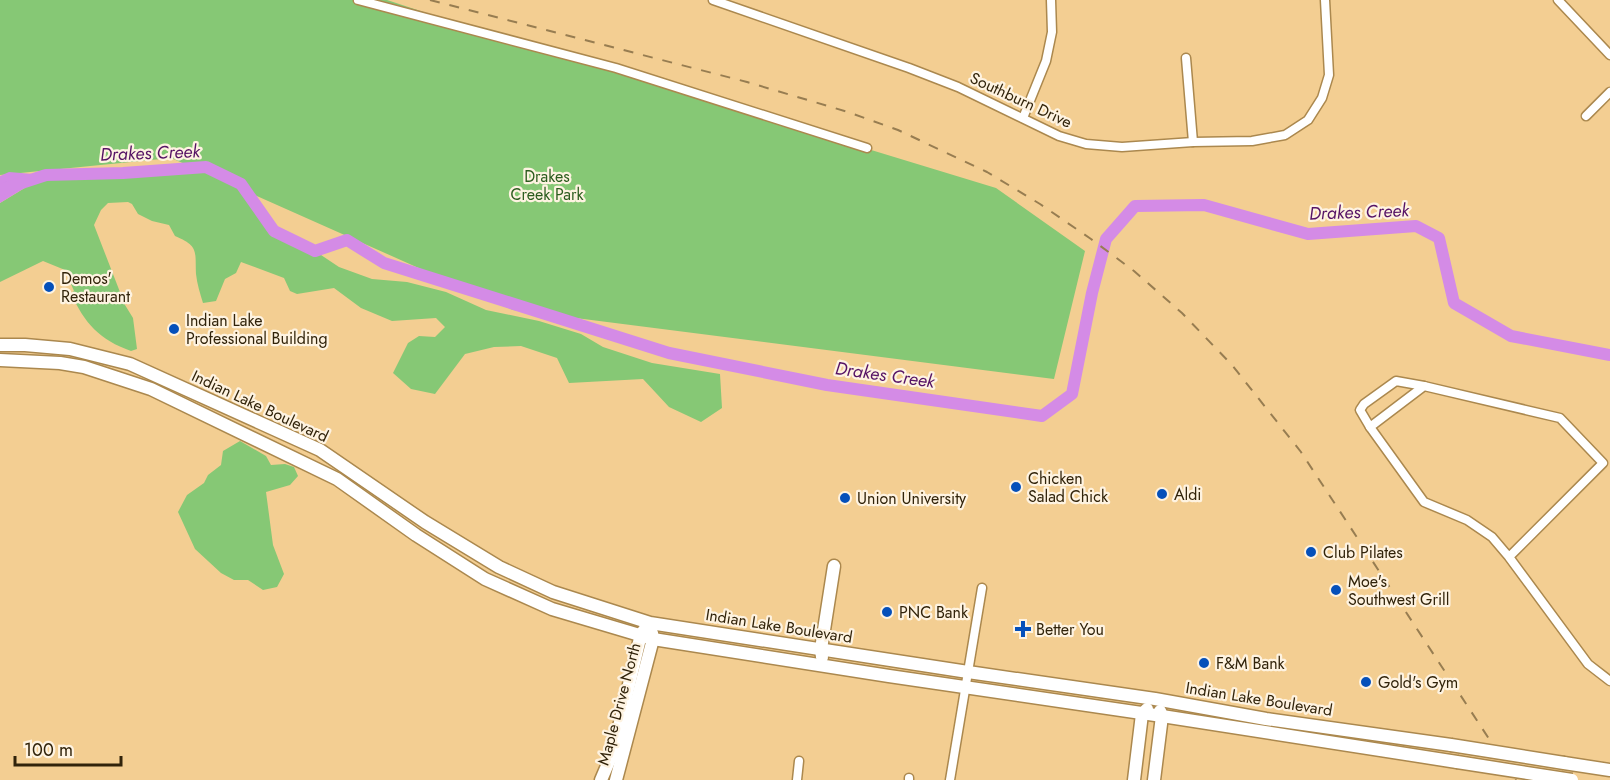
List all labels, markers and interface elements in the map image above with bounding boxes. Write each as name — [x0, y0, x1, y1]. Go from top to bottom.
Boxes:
street label: Southburn Drive — [966, 66, 1076, 134]
water label: Drakes Creek — [100, 138, 202, 168]
park label: Drakes Creek Park — [510, 165, 584, 206]
water label: Drakes Creek — [1309, 197, 1411, 227]
place label: Demos' Restaurant — [61, 267, 130, 308]
marker: Demos' Restaurant — [42, 280, 56, 294]
place label: Indian Lake Professional Building — [186, 309, 328, 350]
marker: Indian Lake Professional Building — [167, 322, 181, 336]
water label: Drakes Creek — [834, 355, 938, 395]
street label: Indian Lake Boulevard — [188, 364, 332, 448]
place label: Chicken Salad Chick — [1028, 467, 1109, 508]
marker: Chicken Salad Chick — [1009, 480, 1023, 494]
place label: Aldi — [1174, 483, 1202, 506]
place label: Union University — [857, 487, 967, 510]
marker: Aldi — [1155, 487, 1169, 501]
marker: Union University — [838, 491, 852, 505]
place label: Club Pilates — [1323, 541, 1403, 564]
marker: Club Pilates — [1304, 545, 1318, 559]
place label: Moe's Southwest Grill — [1348, 570, 1449, 611]
marker: Moe's Southwest Grill — [1329, 583, 1343, 597]
place label: PNC Bank — [899, 601, 969, 624]
street label: Indian Lake Boulevard — [704, 603, 854, 649]
marker: PNC Bank — [880, 605, 894, 619]
place label: Better You — [1036, 618, 1104, 641]
marker: Better You — [1014, 620, 1032, 638]
street label: Maple Drive North — [592, 640, 646, 768]
place label: F&M Bank — [1216, 652, 1286, 675]
marker: F&M Bank — [1197, 656, 1211, 670]
place label: Gold's Gym — [1378, 671, 1458, 694]
marker: Gold's Gym — [1359, 675, 1373, 689]
street label: Indian Lake Boulevard — [1184, 676, 1334, 722]
scale bar — [15, 729, 122, 767]
text: 100 m — [24, 737, 73, 763]

